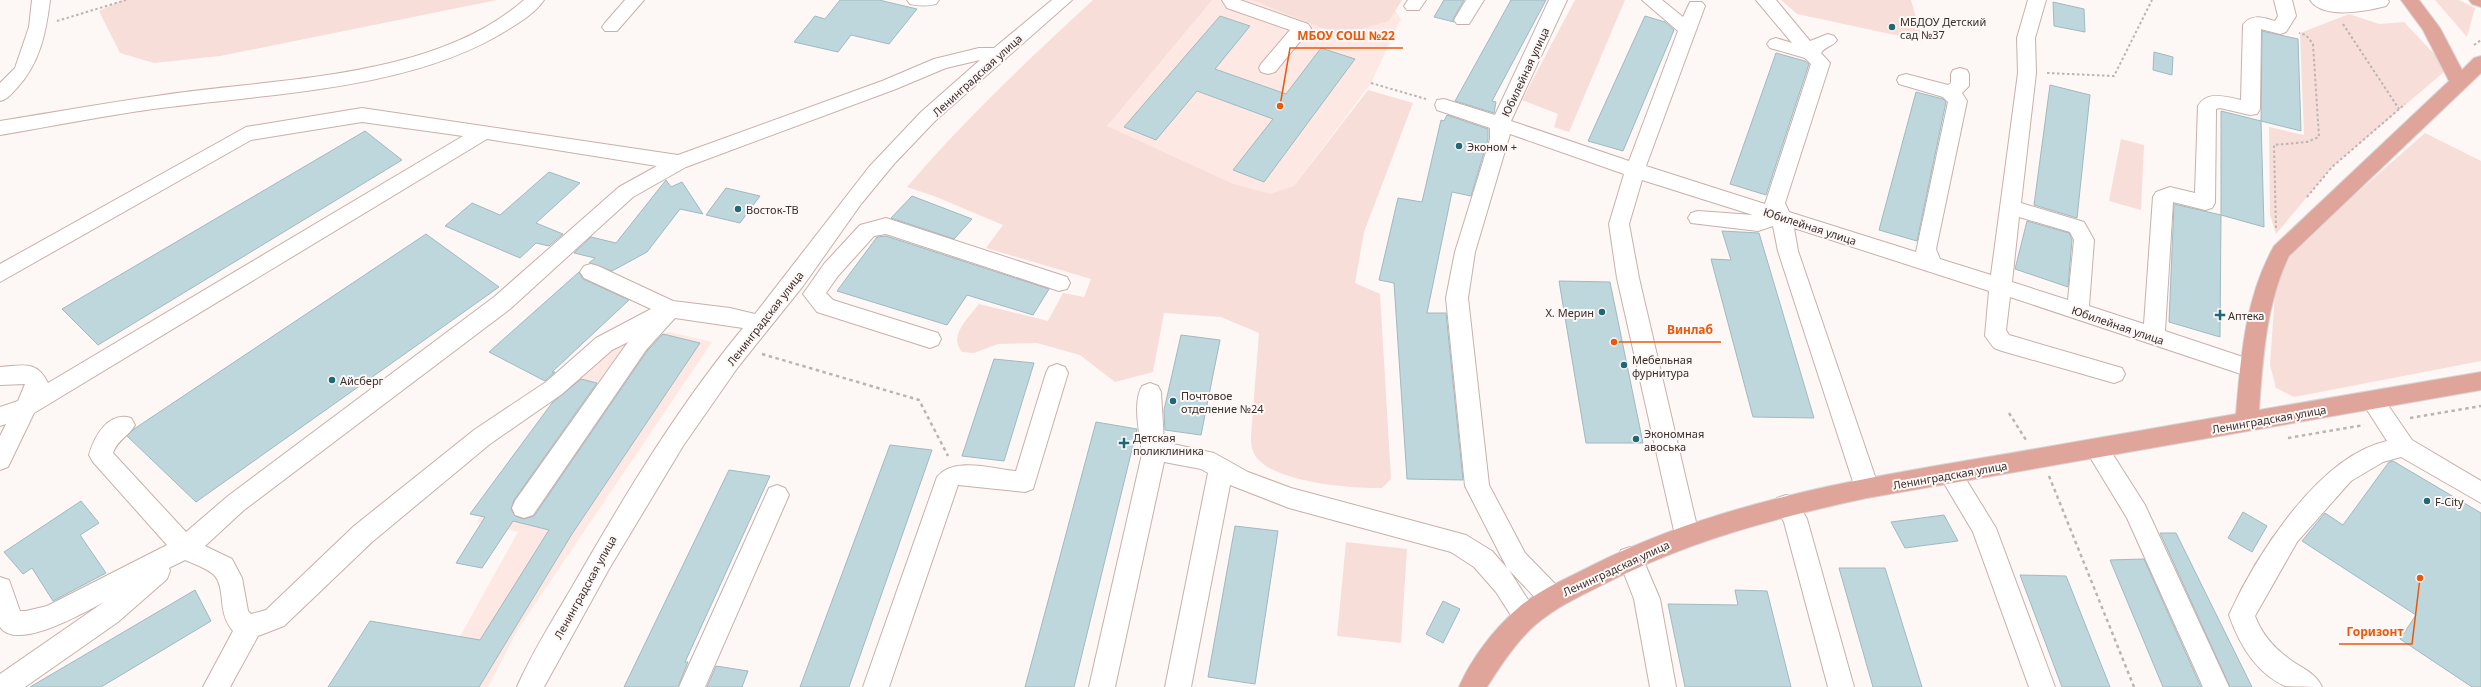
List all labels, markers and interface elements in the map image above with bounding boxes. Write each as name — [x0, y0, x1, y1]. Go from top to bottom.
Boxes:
place label: МБДОУ Детский сад №37 — [1900, 14, 1986, 42]
marker: МБДОУ Детский сад №37 — [1887, 22, 1897, 32]
callout: МБОУ СОШ №22 — [1290, 24, 1403, 48]
street label: Юбилейная улица — [1498, 25, 1552, 119]
text: МБОУ СОШ №22 — [1297, 27, 1395, 44]
street label: Ленинградская улица — [929, 31, 1025, 119]
place label: Эконом + — [1467, 139, 1517, 154]
marker: Эконом + — [1454, 141, 1464, 151]
place label: Восток-ТВ — [746, 202, 799, 217]
marker: Восток-ТВ — [733, 204, 743, 214]
street label: Юбилейная улица — [1762, 204, 1858, 248]
street label: Ленинградская улица — [723, 268, 807, 368]
street label: Юбилейная улица — [2070, 302, 2166, 348]
place label: Х. Мерин — [1545, 305, 1594, 320]
marker: Х. Мерин — [1597, 307, 1607, 317]
place label: Аптека — [2228, 308, 2265, 323]
marker: Аптека — [2215, 310, 2225, 320]
callout: Винлаб — [1659, 318, 1721, 342]
text: Винлаб — [1667, 321, 1713, 338]
place label: Мебельная фурнитура — [1632, 352, 1692, 380]
marker: Мебельная фурнитура — [1619, 360, 1629, 370]
place label: Айсберг — [340, 373, 384, 388]
marker: Айсберг — [327, 375, 337, 385]
place label: Почтовое отделение №24 — [1181, 388, 1264, 416]
marker: Почтовое отделение №24 — [1168, 396, 1178, 406]
street label: Ленинградская улица — [2211, 402, 2327, 436]
place label: Экономная авоська — [1644, 426, 1704, 454]
place label: Детская поликлиника — [1133, 430, 1204, 458]
marker: Экономная авоська — [1631, 434, 1641, 444]
marker: Детская поликлиника — [1118, 437, 1130, 449]
street label: Ленинградская улица — [1892, 458, 2008, 492]
place label: F-City — [2435, 494, 2464, 509]
marker: F-City — [2422, 496, 2432, 506]
street label: Ленинградская улица — [550, 533, 620, 641]
street label: Ленинградская улица — [1560, 537, 1672, 599]
callout: Горизонт — [2339, 620, 2412, 644]
text: Горизонт — [2346, 623, 2404, 640]

